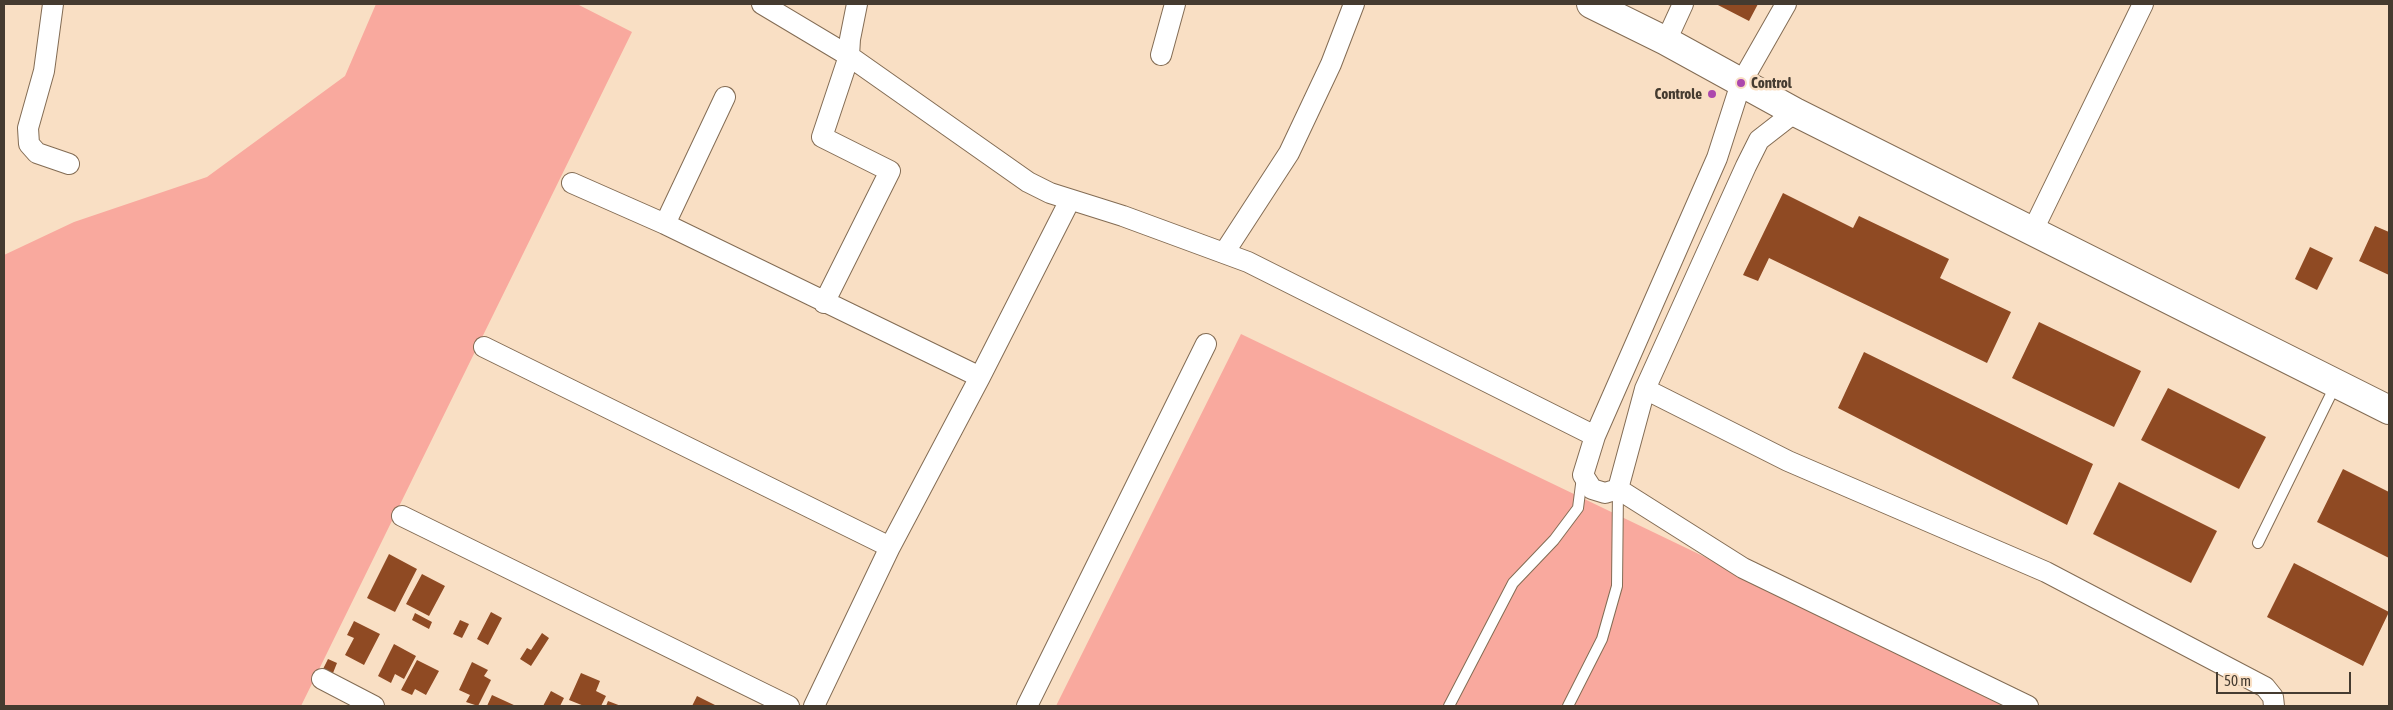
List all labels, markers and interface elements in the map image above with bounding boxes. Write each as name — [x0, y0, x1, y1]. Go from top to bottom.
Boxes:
place label: Control — [1751, 74, 1792, 92]
marker: Control — [1735, 77, 1747, 89]
place label: Controle — [1654, 85, 1702, 103]
marker: Controle — [1706, 88, 1718, 100]
scale bar — [2218, 662, 2353, 694]
text: 50 m — [2224, 672, 2251, 689]

